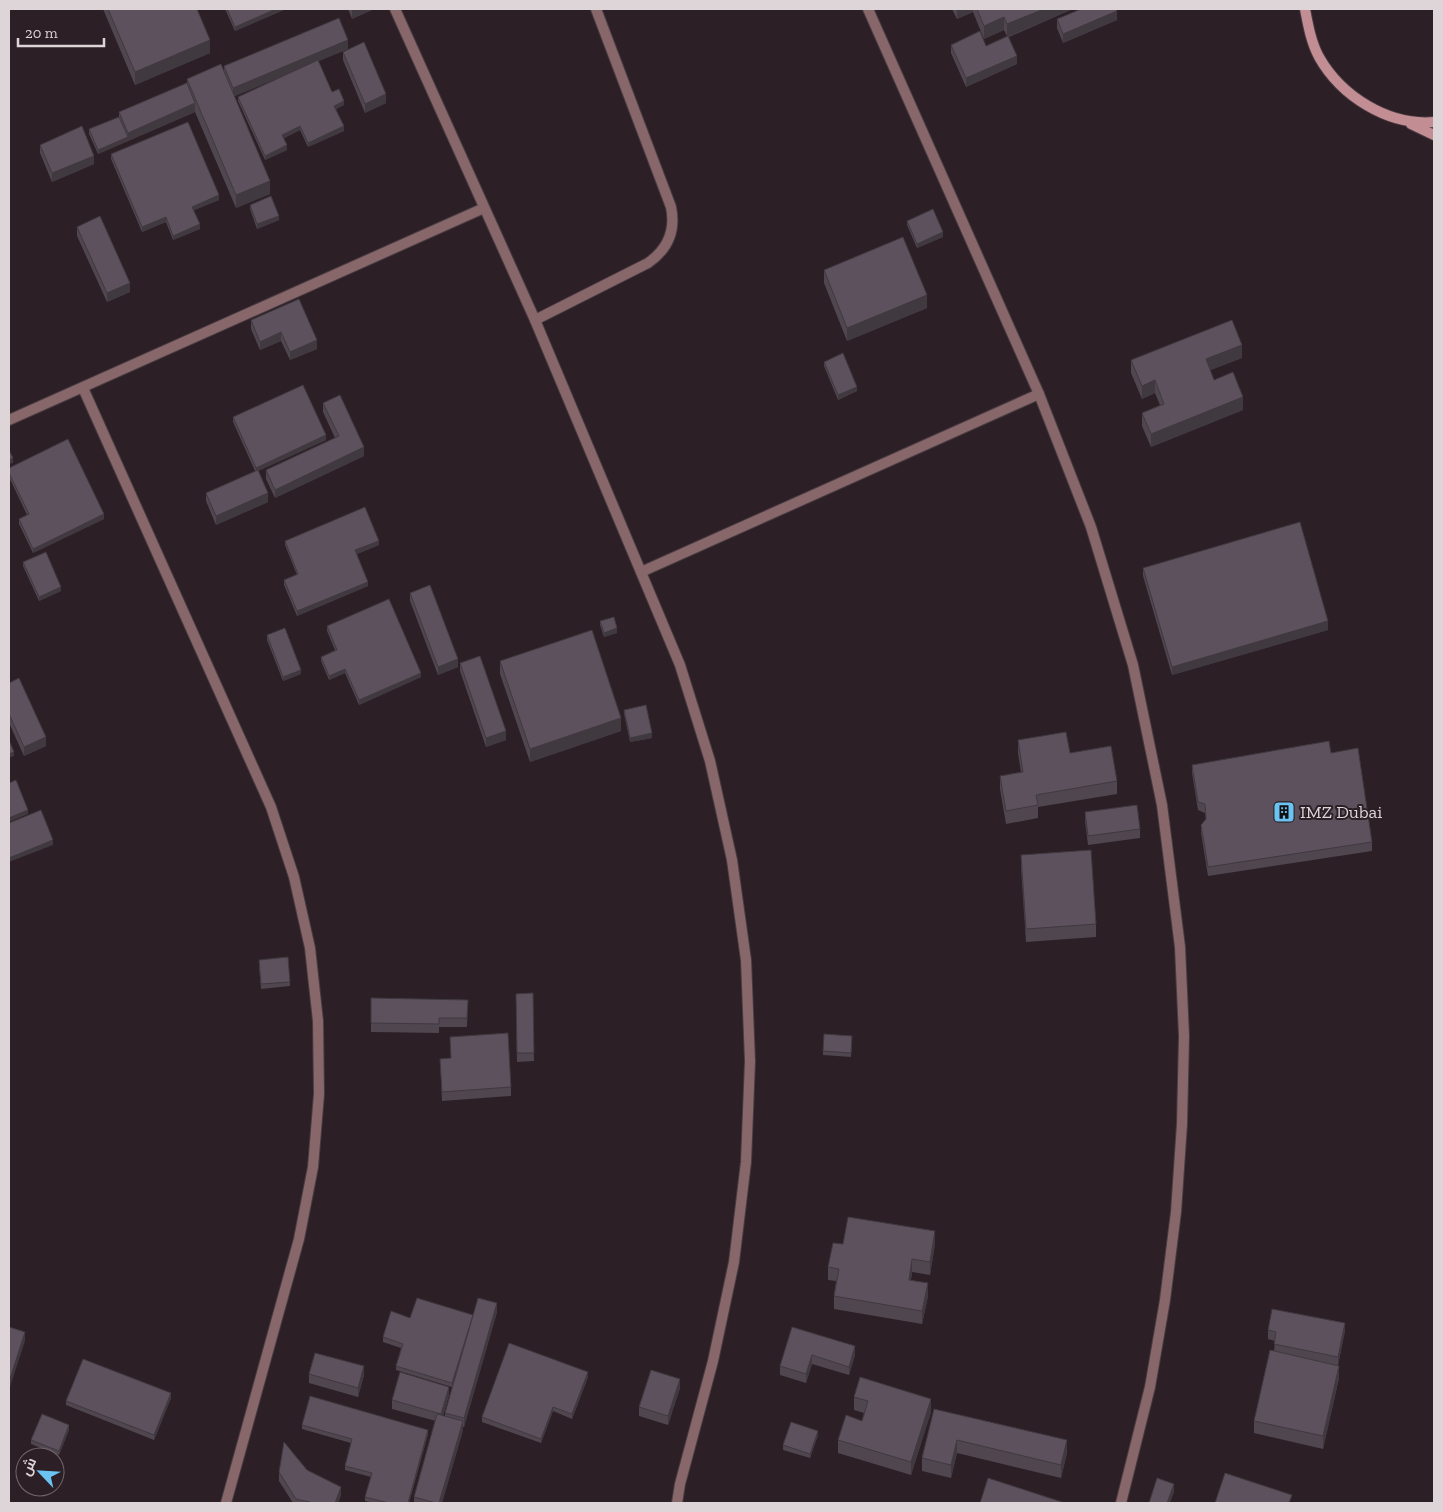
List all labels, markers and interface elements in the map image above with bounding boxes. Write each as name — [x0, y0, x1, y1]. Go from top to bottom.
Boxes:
scale bar — [18, 15, 104, 47]
text: 20 m — [25, 24, 58, 42]
building icon: IMZ Dubai — [1272, 800, 1296, 824]
place label: IMZ Dubai — [1300, 801, 1382, 823]
north arrow — [15, 1447, 65, 1497]
text: ش — [17, 1455, 40, 1478]

